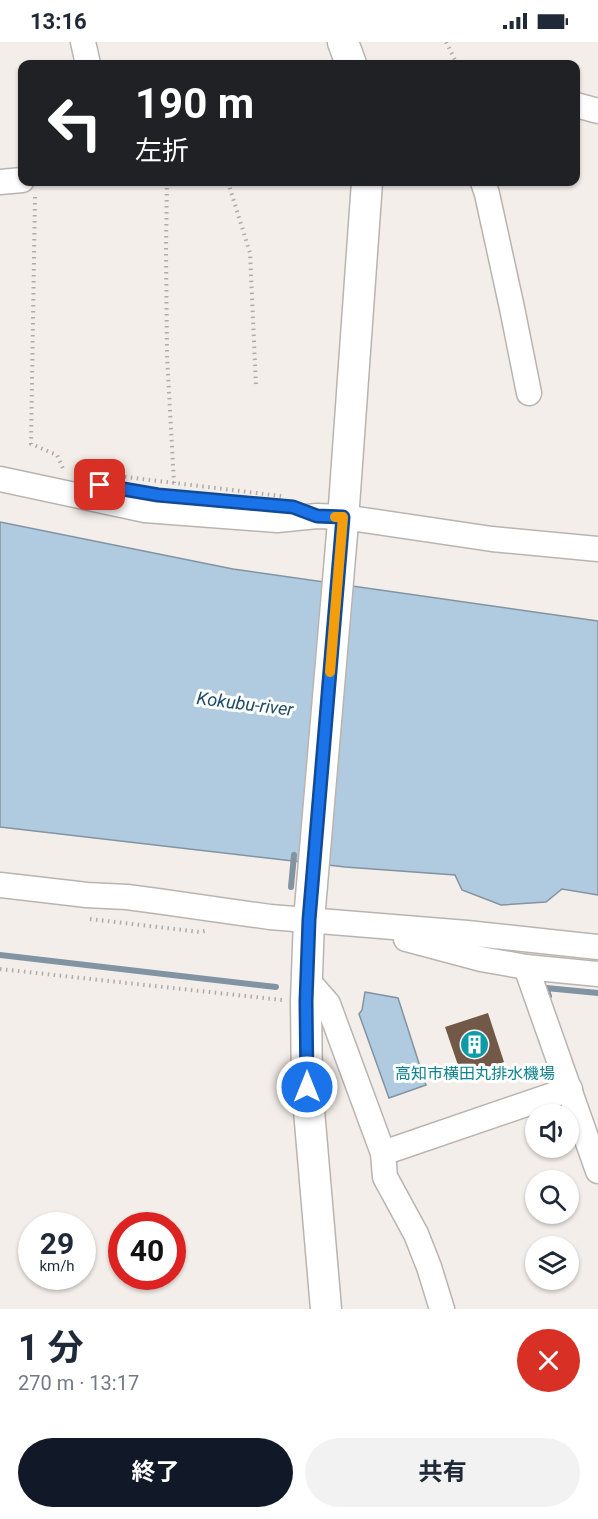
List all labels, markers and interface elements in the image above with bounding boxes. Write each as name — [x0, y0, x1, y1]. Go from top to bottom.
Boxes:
text: 13:16 — [30, 9, 87, 34]
text: 190 m — [135, 79, 254, 128]
icon: left — [36, 84, 114, 162]
text: 左折 — [135, 135, 189, 167]
pin — [74, 459, 125, 510]
icon: arrive — [83, 468, 116, 501]
water label: Kokubu-river — [196, 687, 296, 720]
building icon: 高知市横田丸排水機場 — [459, 1029, 491, 1061]
position arrow — [275, 1055, 339, 1119]
place label: 高知市横田丸排水機場 — [395, 1064, 555, 1083]
map controls — [525, 1104, 579, 1290]
button: sound — [525, 1104, 579, 1158]
button: search — [525, 1170, 579, 1224]
speed limit sign: 40 — [108, 1212, 186, 1290]
text: 29 — [40, 1226, 74, 1261]
button: layers — [525, 1236, 579, 1290]
text: km/h — [39, 1257, 75, 1275]
text: 1 分 — [18, 1327, 84, 1369]
button: close — [517, 1329, 580, 1392]
text: 270 m · 13:17 — [18, 1371, 139, 1395]
button: 終了 — [18, 1438, 293, 1507]
button: 共有 — [305, 1438, 580, 1507]

